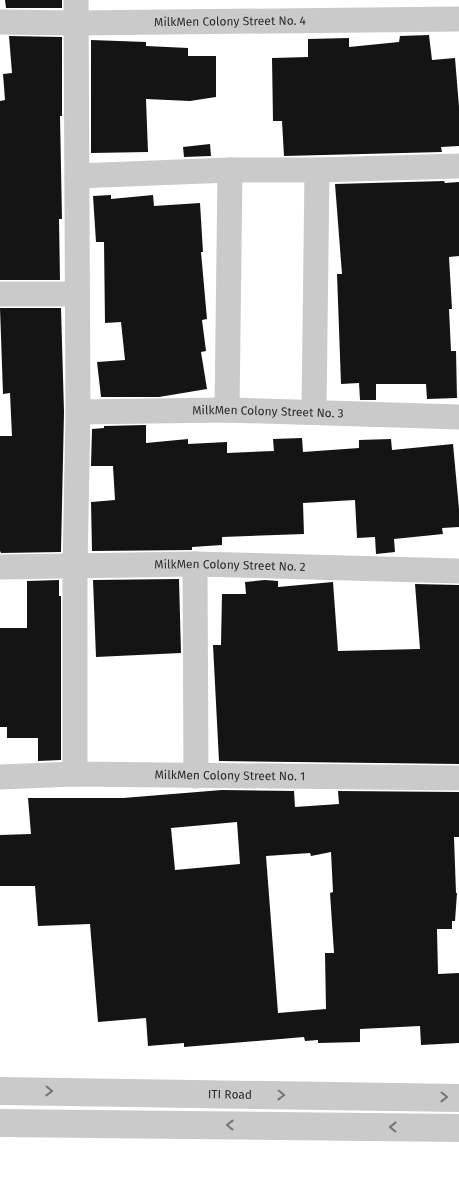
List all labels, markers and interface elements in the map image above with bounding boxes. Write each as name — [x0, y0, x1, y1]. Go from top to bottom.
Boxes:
street label: MilkMen Colony Street No. 4 — [154, 14, 307, 29]
street label: MilkMen Colony Street No. 3 — [192, 403, 344, 421]
street label: MilkMen Colony Street No. 2 — [154, 557, 306, 574]
street label: MilkMen Colony Street No. 1 — [154, 768, 305, 783]
one-way arrow — [45, 1086, 53, 1096]
street label: ITI Road — [208, 1087, 252, 1102]
one-way arrow — [278, 1090, 285, 1100]
one-way arrow — [440, 1092, 448, 1103]
one-way arrow — [226, 1120, 234, 1130]
one-way arrow — [389, 1122, 396, 1132]

